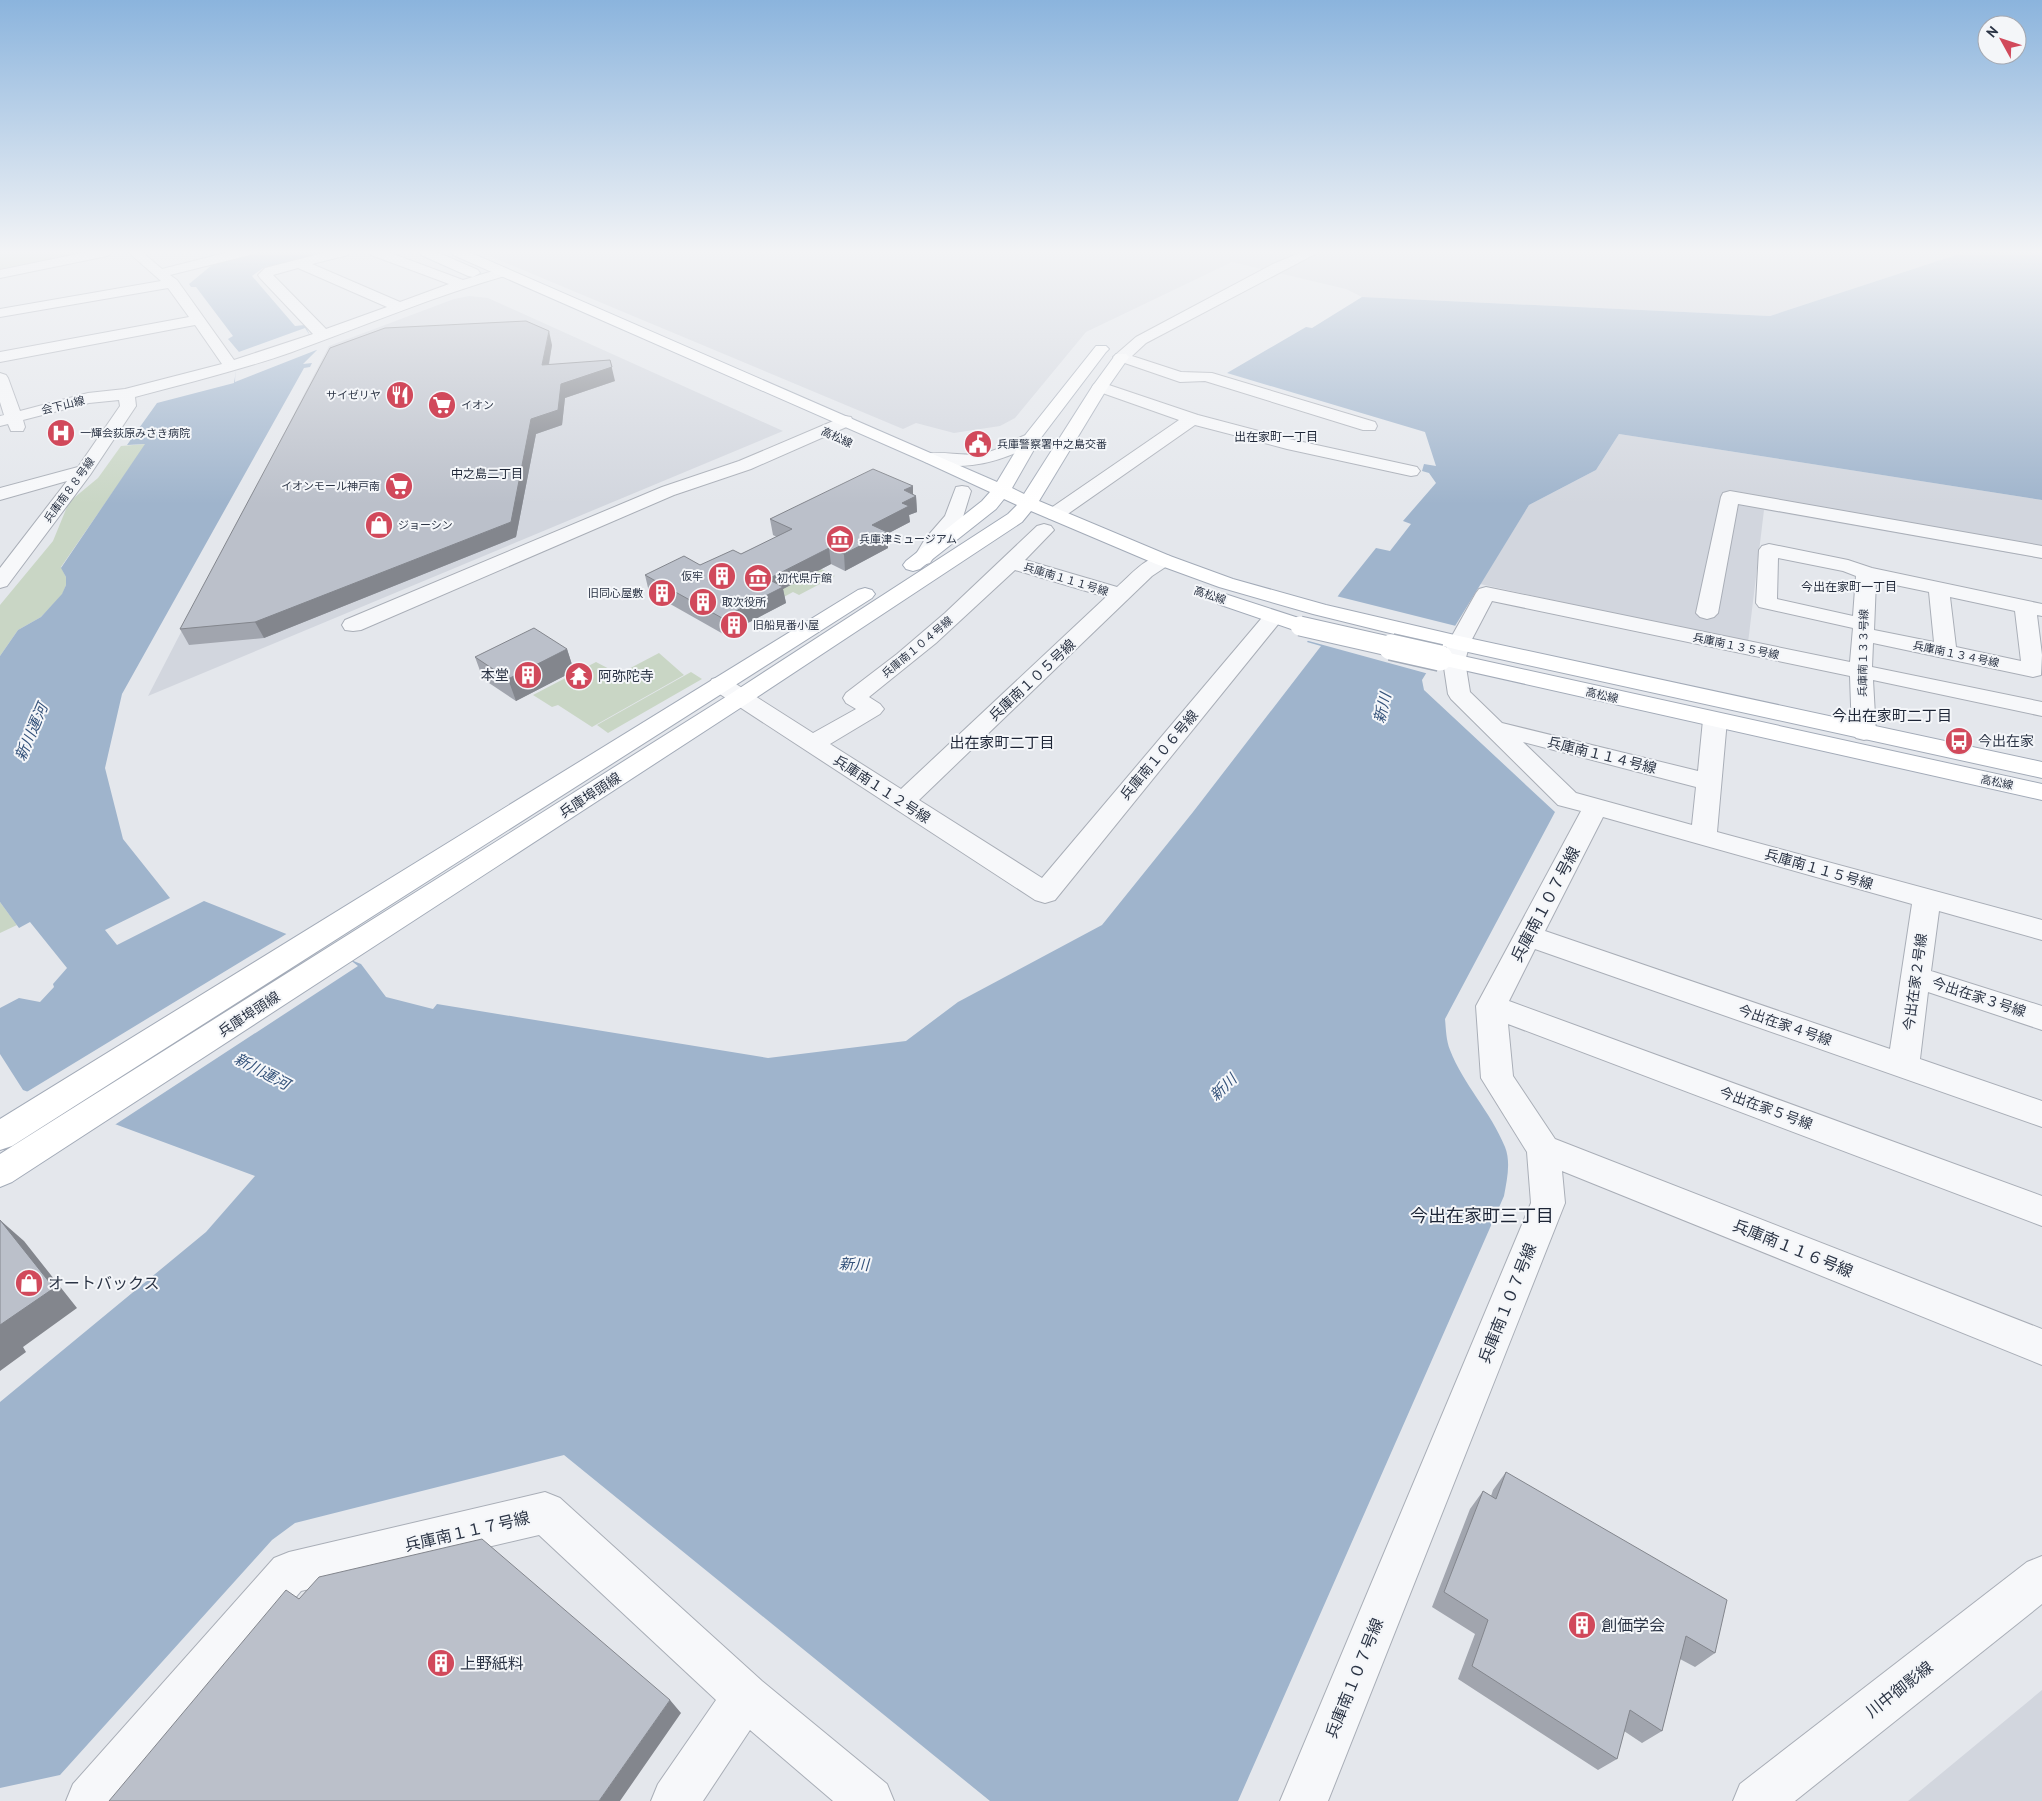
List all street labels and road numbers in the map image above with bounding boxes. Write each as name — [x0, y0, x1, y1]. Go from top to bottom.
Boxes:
street label: 会下山線 — [40, 393, 86, 417]
street label: 高松線 — [819, 424, 855, 450]
street label: 兵庫南８８号線 — [41, 455, 97, 525]
street label: 兵庫南１１１号線 — [1022, 559, 1110, 599]
street label: 高松線 — [1192, 583, 1228, 607]
street label: 兵庫南１３３号線 — [1855, 609, 1871, 697]
street label: 兵庫南１０４号線 — [879, 613, 955, 681]
street label: 兵庫南１３５号線 — [1692, 630, 1780, 662]
street label: 兵庫南１０５号線 — [985, 635, 1079, 725]
street label: 兵庫南１３４号線 — [1912, 638, 2000, 670]
street label: 高松線 — [1584, 684, 1620, 706]
street label: 兵庫南１０６号線 — [1116, 706, 1202, 804]
street label: 兵庫南１１４号線 — [1545, 733, 1659, 777]
street label: 兵庫南１１２号線 — [830, 751, 934, 827]
street label: 兵庫埠頭線 — [556, 768, 624, 822]
street label: 高松線 — [1979, 772, 2015, 792]
street label: 兵庫南１０７号線 — [1506, 843, 1584, 965]
street label: 兵庫南１１５号線 — [1763, 845, 1875, 893]
street label: 今出在家２号線 — [1899, 932, 1931, 1032]
street label: 今出在家３号線 — [1930, 973, 2028, 1021]
street label: 兵庫埠頭線 — [215, 987, 283, 1041]
street label: 今出在家４号線 — [1736, 1001, 1834, 1049]
street label: 今出在家５号線 — [1717, 1083, 1815, 1133]
street label: 兵庫南１１６号線 — [1730, 1215, 1856, 1281]
street label: 兵庫南１０７号線 — [1474, 1240, 1540, 1366]
street label: 兵庫南１１７号線 — [402, 1507, 532, 1555]
street label: 兵庫南１０７号線 — [1321, 1615, 1387, 1741]
street label: 川中御影線 — [1861, 1656, 1937, 1722]

